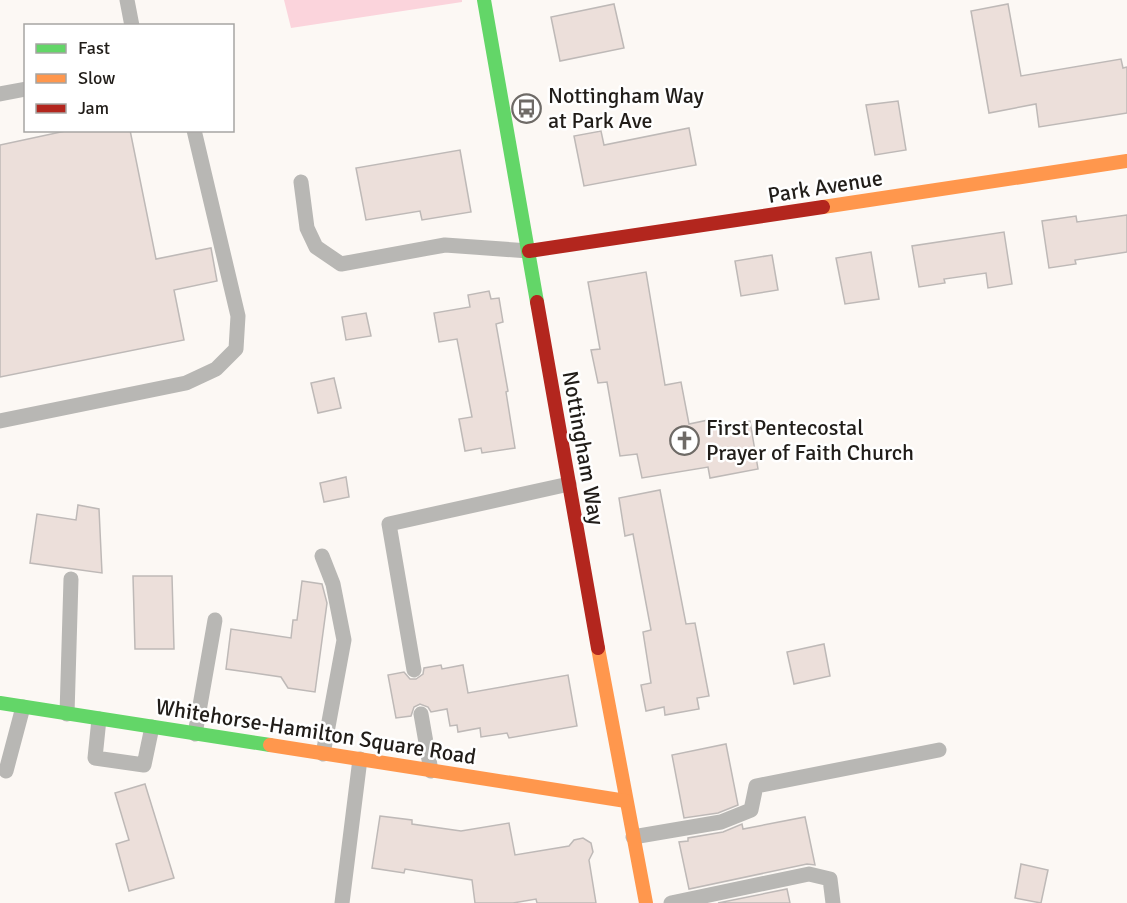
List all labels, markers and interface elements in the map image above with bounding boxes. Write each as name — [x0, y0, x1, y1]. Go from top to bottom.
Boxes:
legend — [24, 24, 234, 132]
text: Fast — [78, 37, 110, 59]
text: Slow — [78, 67, 115, 89]
place label: Nottingham Way at Park Ave — [548, 82, 705, 134]
bus stop icon: Nottingham Way at Park Ave — [511, 92, 543, 124]
text: Jam — [78, 97, 109, 119]
street label: Park Avenue — [766, 164, 884, 209]
street label: Nottingham Way — [557, 369, 610, 528]
place label: First Pentecostal Prayer of Faith Church — [706, 414, 914, 466]
church icon: First Pentecostal Prayer of Faith Church — [669, 424, 701, 456]
street label: Whitehorse-Hamilton Square Road — [154, 693, 478, 770]

